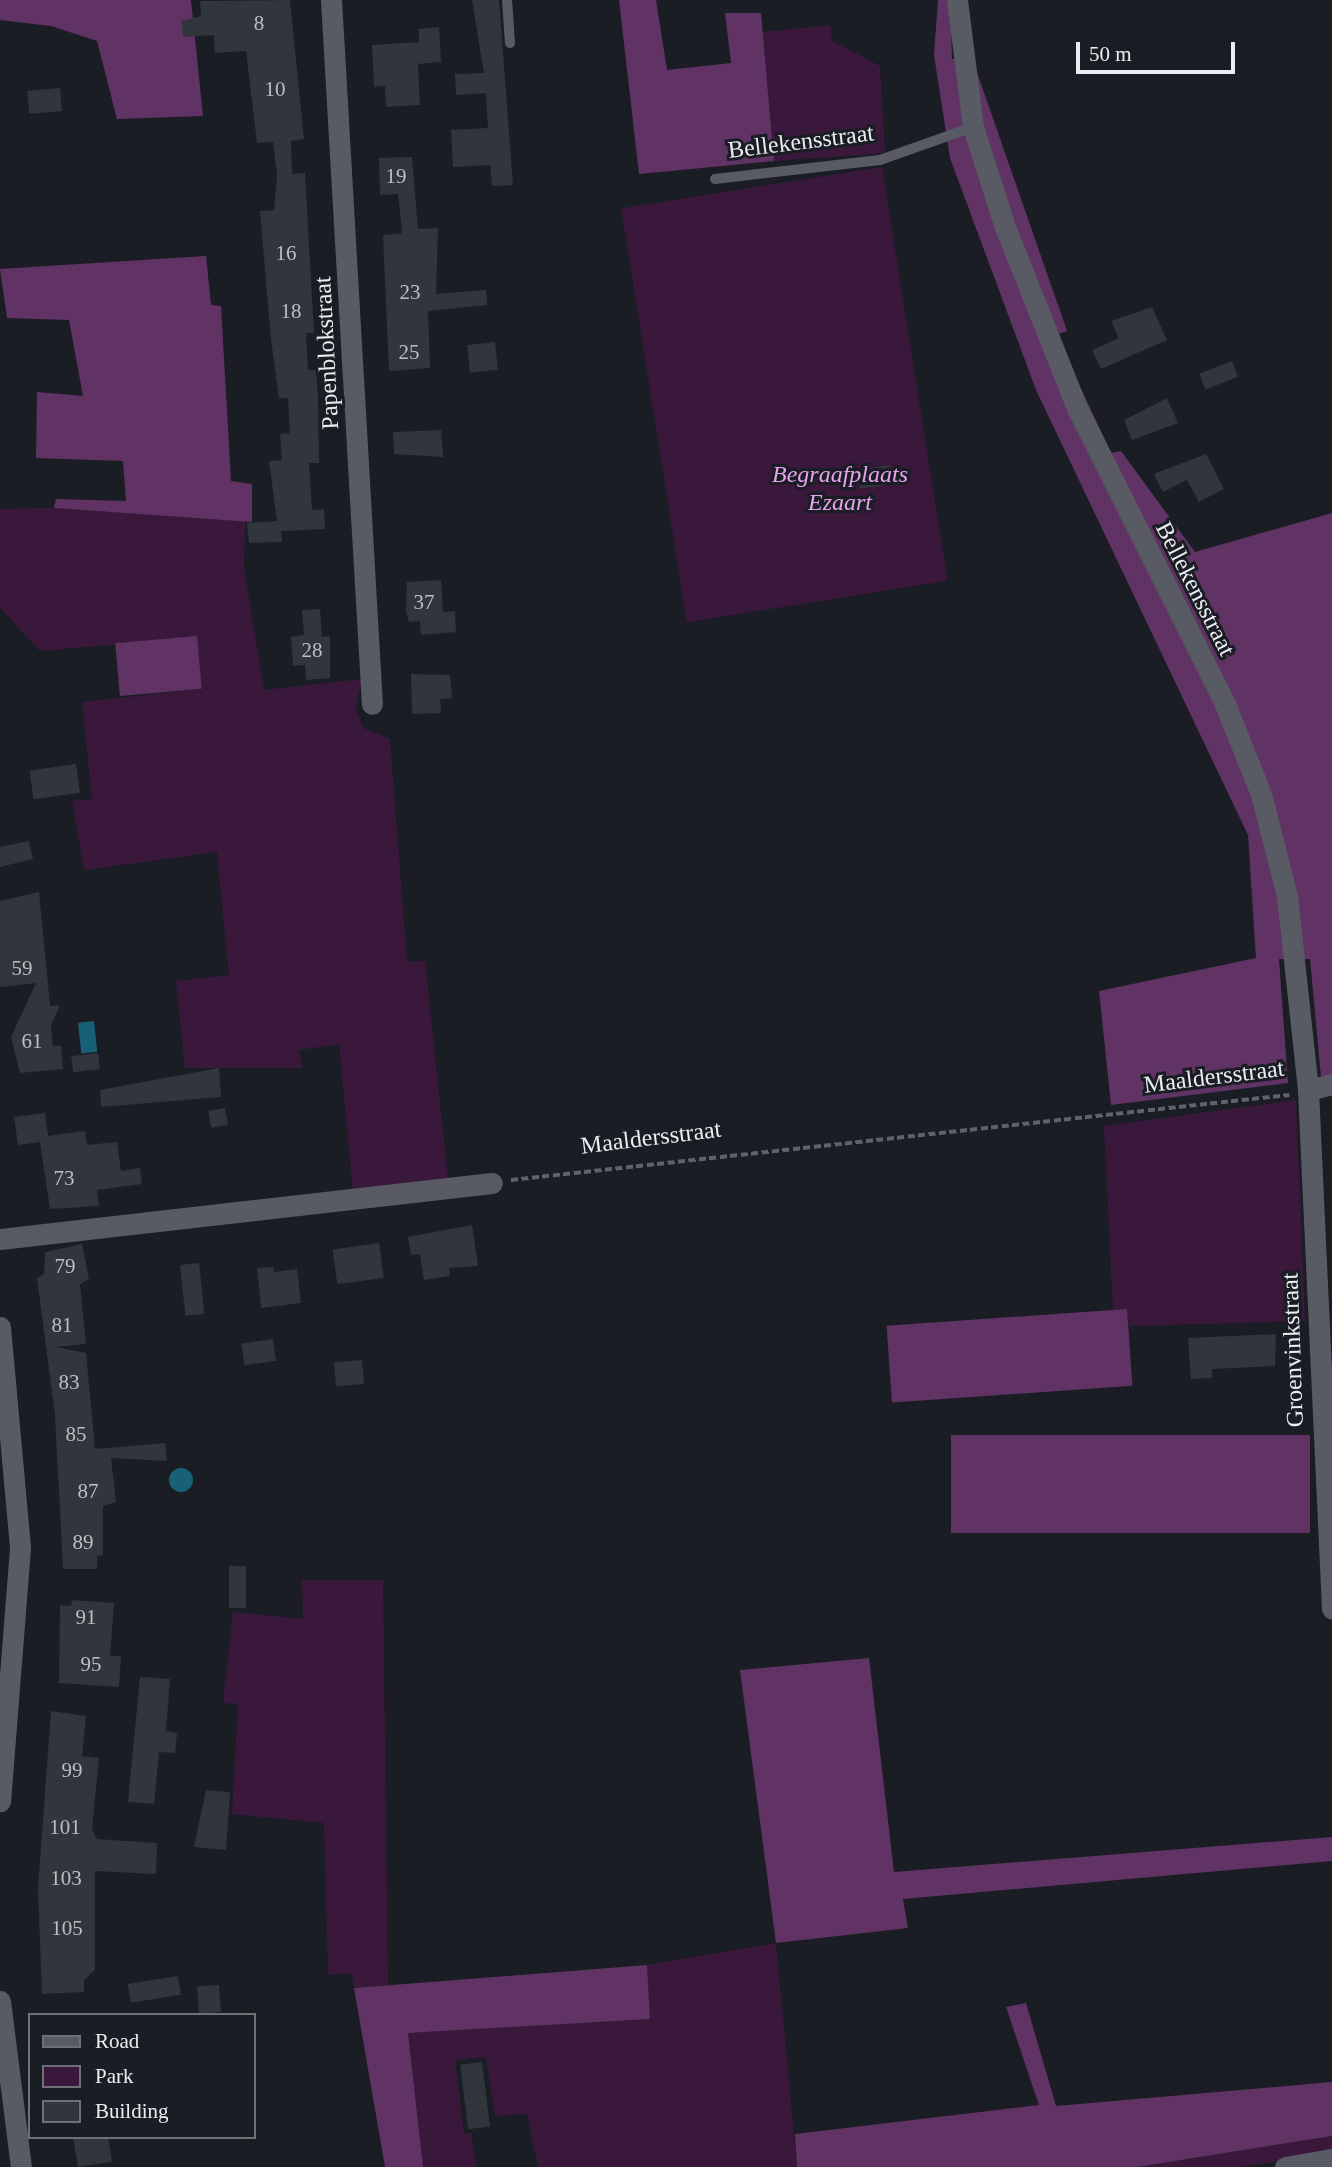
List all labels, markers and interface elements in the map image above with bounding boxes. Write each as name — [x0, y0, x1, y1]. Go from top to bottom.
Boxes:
house number: 8 — [254, 10, 264, 36]
scale bar — [1080, 28, 1239, 72]
text: 50 m — [1089, 42, 1132, 66]
house number: 10 — [264, 76, 286, 102]
street label: Bellekensstraat — [726, 119, 876, 165]
house number: 19 — [386, 163, 406, 189]
house number: 16 — [276, 240, 296, 266]
street label: Papenblokstraat — [309, 276, 345, 430]
house number: 23 — [400, 279, 420, 305]
house number: 18 — [280, 298, 302, 324]
house number: 25 — [398, 339, 420, 365]
park label: Begraafplaats Ezaart — [772, 461, 908, 517]
street label: Bellekensstraat — [1149, 517, 1241, 661]
house number: 37 — [414, 589, 434, 615]
house number: 28 — [302, 637, 322, 663]
house number: 59 — [12, 955, 32, 981]
house number: 61 — [22, 1028, 42, 1054]
street label: Maaldersstraat — [1142, 1054, 1286, 1100]
street label: Maaldersstraat — [579, 1115, 723, 1161]
house number: 73 — [54, 1165, 74, 1191]
house number: 79 — [55, 1253, 76, 1279]
street label: Groenvinkstraat — [1276, 1272, 1310, 1428]
house number: 81 — [52, 1312, 72, 1338]
house number: 83 — [58, 1369, 80, 1395]
house number: 85 — [66, 1421, 86, 1447]
house number: 87 — [78, 1478, 98, 1504]
house number: 89 — [72, 1529, 94, 1555]
house number: 91 — [76, 1604, 96, 1630]
house number: 95 — [80, 1651, 102, 1677]
house number: 99 — [62, 1757, 82, 1783]
house number: 101 — [49, 1814, 81, 1840]
house number: 103 — [50, 1865, 82, 1891]
house number: 105 — [51, 1915, 83, 1941]
legend — [28, 2013, 256, 2139]
text: Road — [95, 2029, 139, 2053]
text: Park — [95, 2064, 134, 2088]
text: Building — [95, 2099, 169, 2123]

